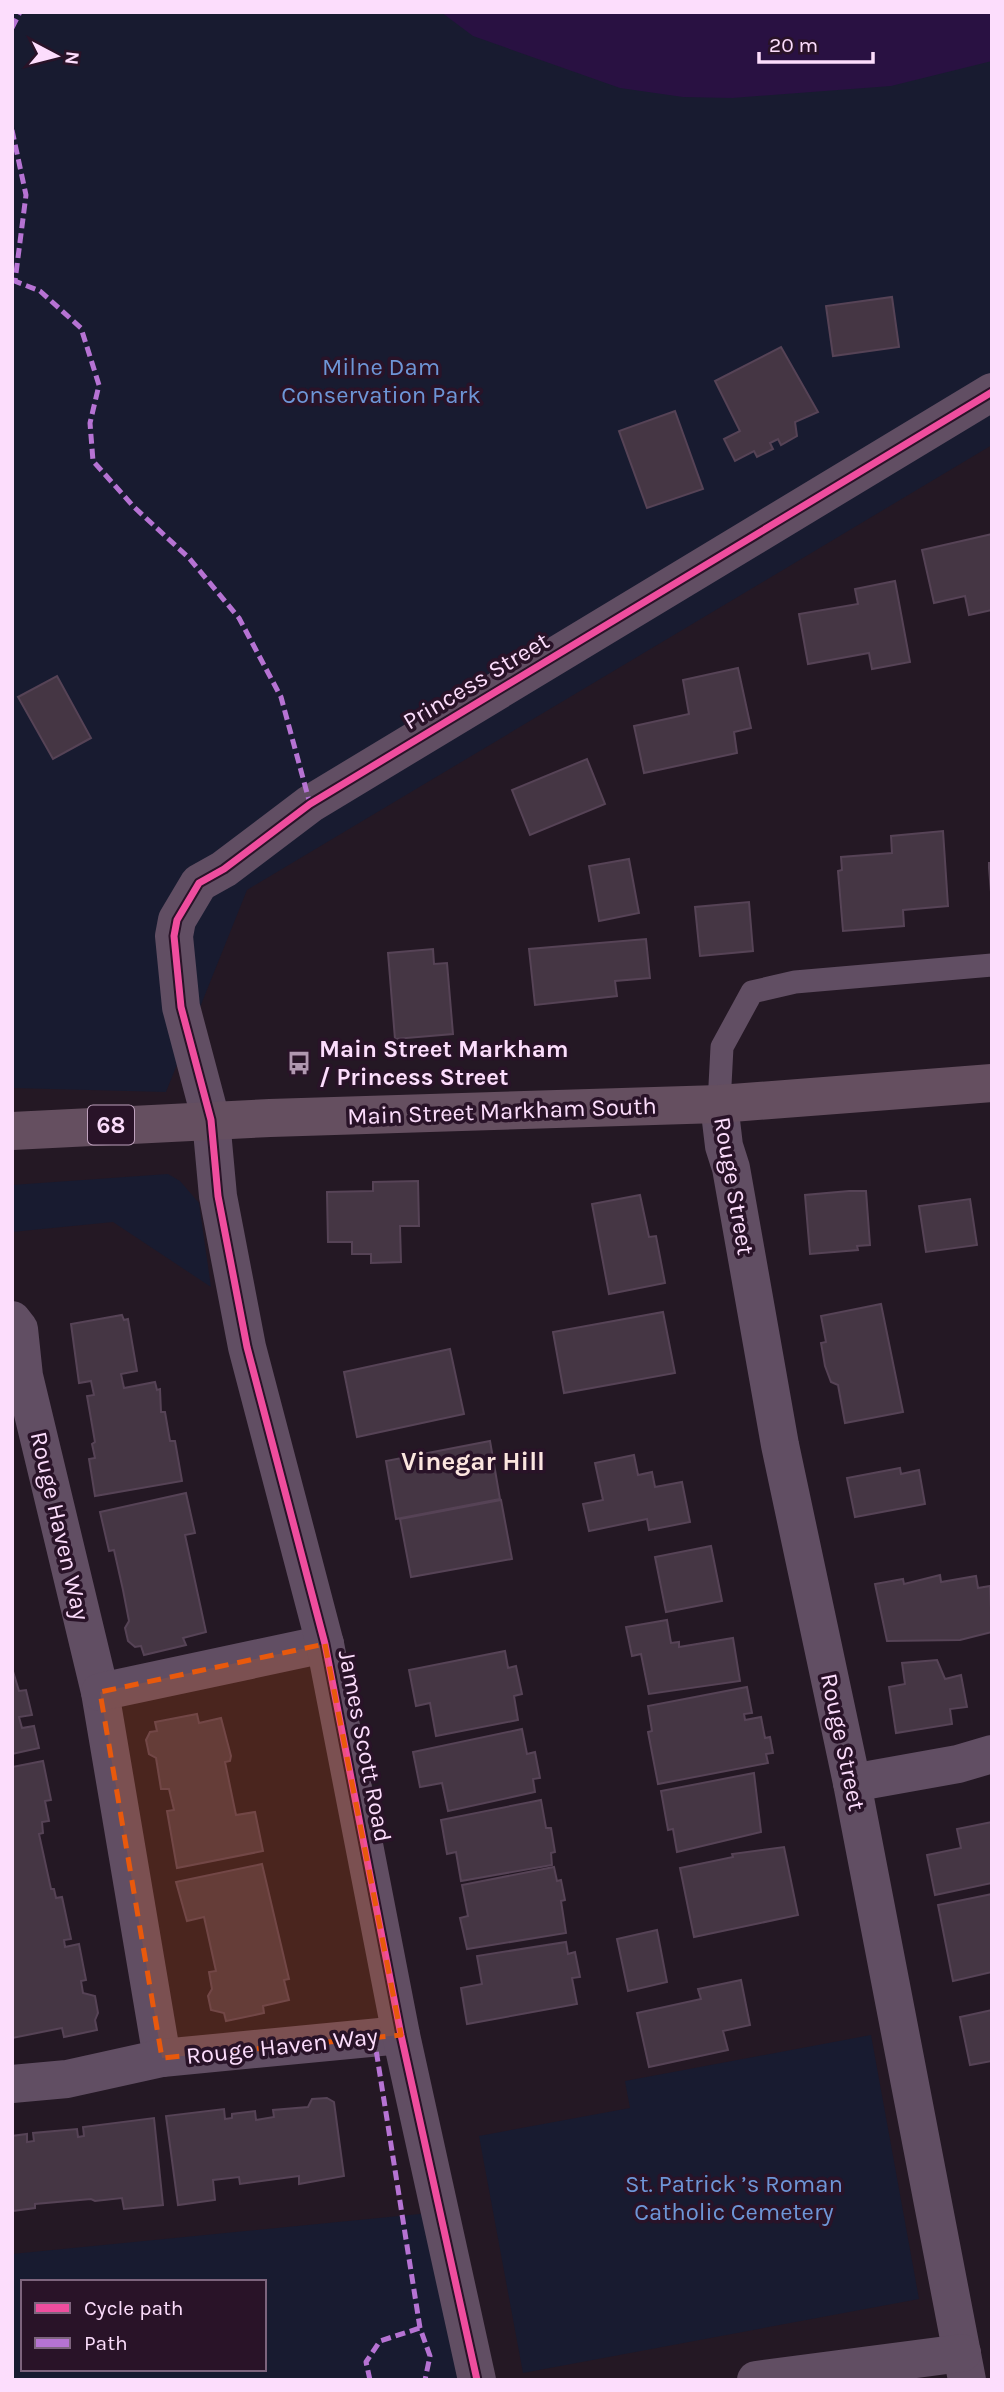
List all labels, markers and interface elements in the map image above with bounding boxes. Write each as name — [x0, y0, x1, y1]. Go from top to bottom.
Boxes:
north arrow — [21, 21, 91, 91]
scale bar — [759, 21, 873, 65]
text: 20 m — [769, 33, 818, 57]
text: N — [60, 50, 84, 66]
park label: Milne Dam Conservation Park — [281, 353, 481, 409]
street label: Princess Street — [398, 626, 554, 736]
place label: Main Street Markham / Princess Street — [319, 1035, 569, 1091]
bus stop icon: Main Street Markham / Princess Street — [285, 1049, 313, 1077]
street label: Main Street Markham South — [347, 1092, 657, 1130]
road number: 68 — [88, 1106, 134, 1144]
street label: Rouge Street — [708, 1115, 760, 1257]
street label: Rouge Haven Way — [25, 1429, 95, 1623]
district label: Vinegar Hill — [401, 1446, 545, 1477]
street label: James Scott Road — [333, 1648, 397, 1844]
street label: Rouge Street — [815, 1671, 871, 1813]
street label: Rouge Haven Way — [185, 2022, 379, 2070]
park label: St. Patrick ’s Roman Catholic Cemetery — [625, 2170, 843, 2226]
legend — [21, 2280, 266, 2371]
text: Cycle path — [84, 2296, 184, 2320]
text: Path — [84, 2331, 128, 2355]

